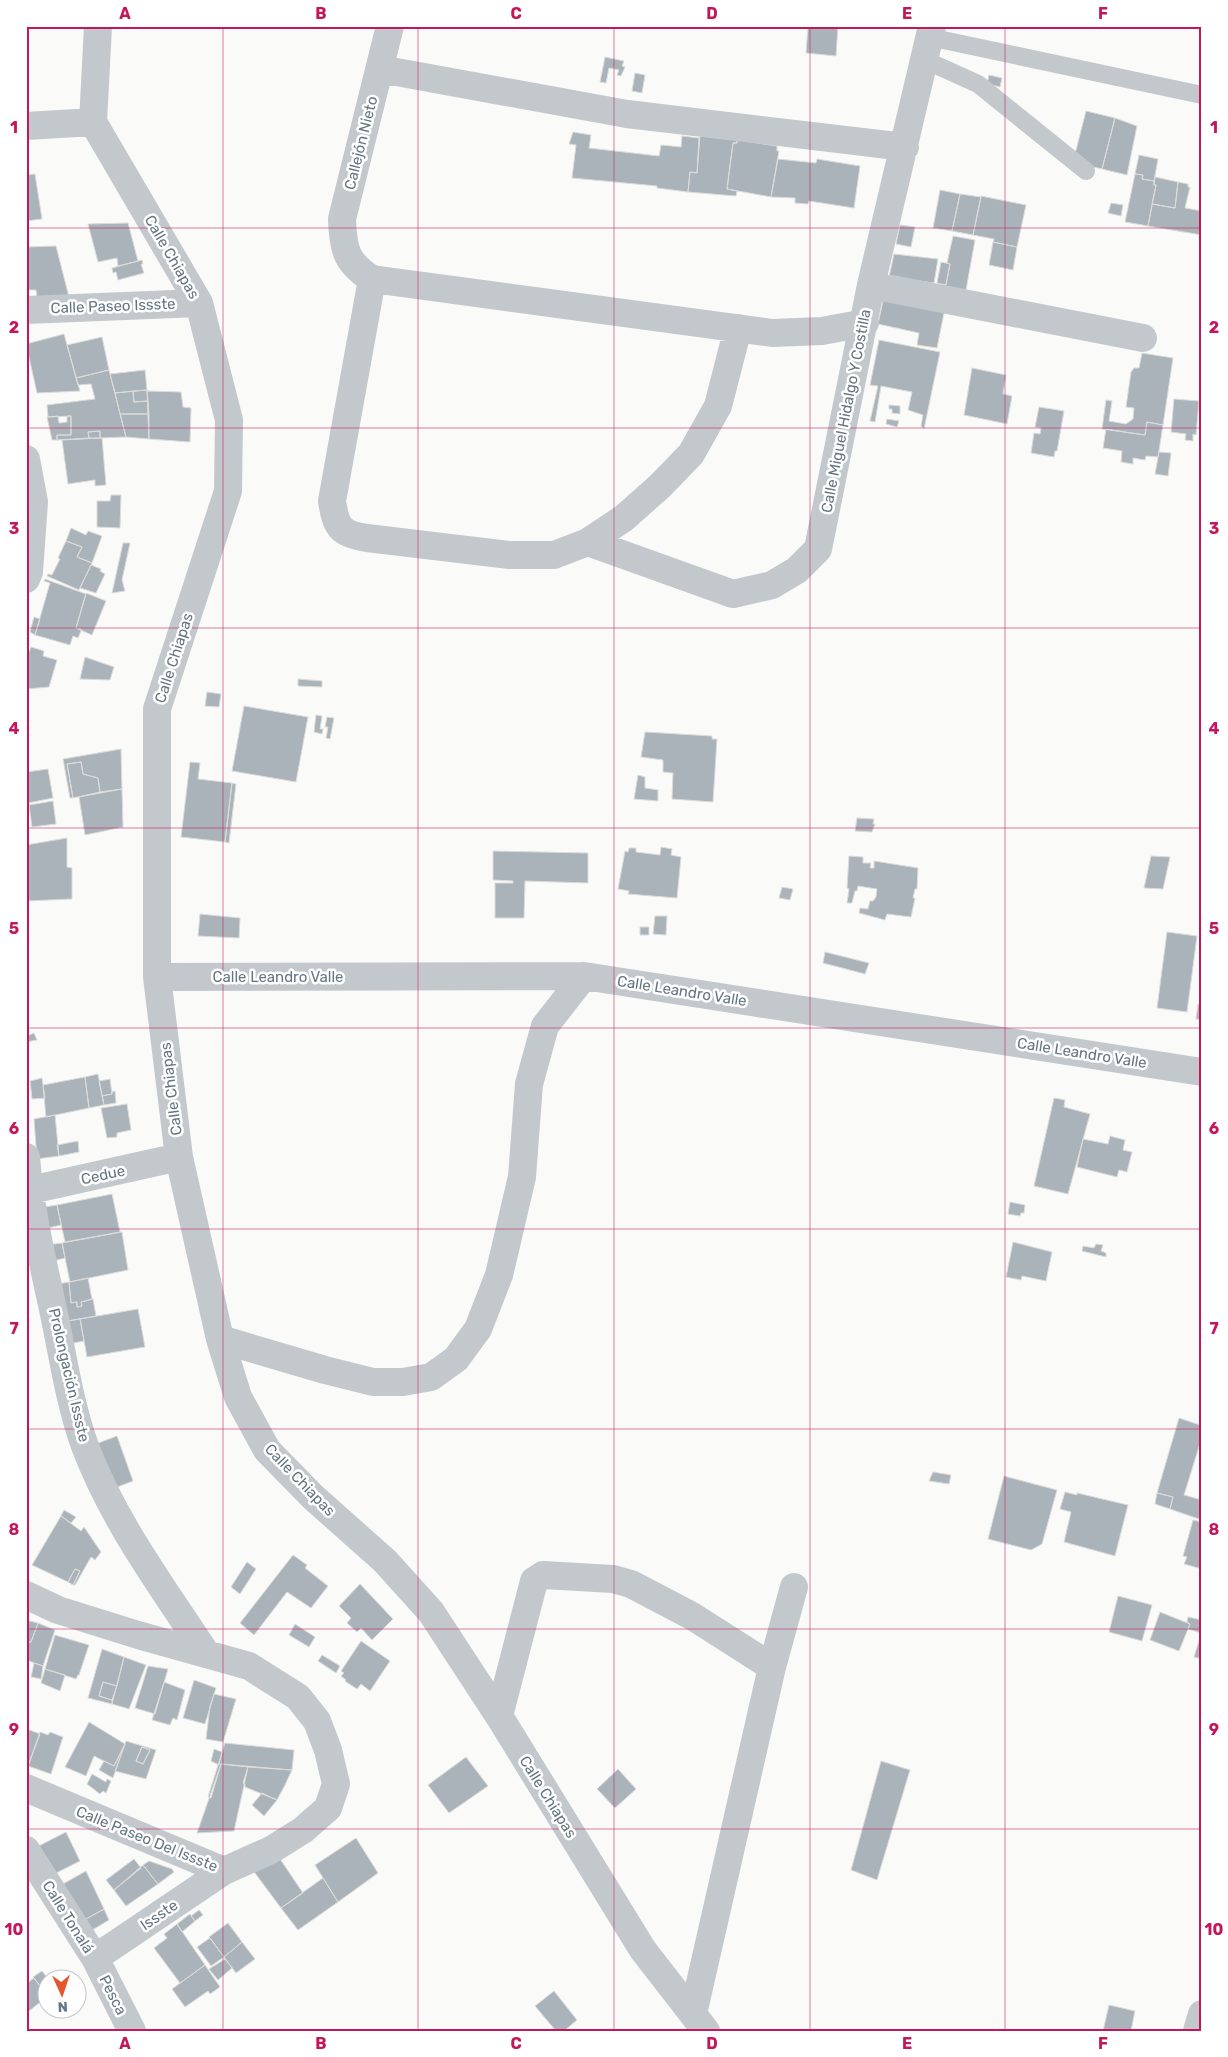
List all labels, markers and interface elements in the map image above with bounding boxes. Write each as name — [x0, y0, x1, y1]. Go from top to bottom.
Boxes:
text: A — [119, 4, 131, 23]
text: B — [315, 4, 327, 23]
text: C — [510, 4, 522, 23]
text: D — [706, 4, 718, 23]
text: E — [902, 4, 912, 23]
text: F — [1098, 4, 1108, 23]
street label: Callejón Nieto — [341, 94, 381, 192]
text: 1 — [10, 118, 18, 137]
text: 1 — [1210, 118, 1218, 137]
street label: Calle Chiapas — [141, 212, 203, 302]
street label: Calle Paseo Issste — [50, 295, 176, 317]
street label: Calle Miguel Hidalgo Y Costilla — [817, 308, 875, 514]
text: 2 — [9, 318, 19, 337]
text: 2 — [1209, 318, 1219, 337]
text: 3 — [9, 519, 19, 538]
text: 3 — [1209, 519, 1219, 538]
street label: Calle Chiapas — [151, 610, 197, 705]
text: 4 — [9, 719, 20, 738]
text: 4 — [1209, 719, 1220, 738]
text: 5 — [9, 919, 19, 938]
text: 5 — [1209, 919, 1219, 938]
street label: Calle Leandro Valle — [213, 968, 344, 986]
street label: Calle Leandro Valle — [616, 972, 748, 1010]
street label: Calle Leandro Valle — [1016, 1034, 1148, 1072]
street label: Calle Chiapas — [156, 1041, 186, 1137]
text: 6 — [9, 1119, 19, 1138]
text: 6 — [1209, 1119, 1219, 1138]
street label: Cedue — [79, 1162, 127, 1188]
street label: Prolongación Issste — [45, 1306, 93, 1444]
text: 7 — [9, 1319, 19, 1338]
text: 7 — [1209, 1319, 1219, 1338]
street label: Calle Chiapas — [261, 1440, 339, 1520]
text: 8 — [9, 1520, 20, 1539]
text: 8 — [1209, 1520, 1220, 1539]
text: 9 — [9, 1720, 19, 1739]
text: 9 — [1209, 1720, 1219, 1739]
street label: Calle Chiapas — [516, 1753, 581, 1842]
street label: Calle Paseo Del Issste — [74, 1802, 220, 1876]
street label: Calle Tonalá — [39, 1877, 97, 1957]
street label: Issste — [137, 1896, 181, 1934]
text: 10 — [5, 1920, 24, 1939]
text: 10 — [1205, 1920, 1224, 1939]
north arrow — [38, 1970, 88, 2020]
street label: Pesca — [95, 1972, 131, 2018]
text: N — [57, 1998, 68, 2015]
text: A — [119, 2034, 131, 2053]
text: B — [315, 2034, 327, 2053]
text: C — [510, 2034, 522, 2053]
text: D — [706, 2034, 718, 2053]
text: E — [902, 2034, 912, 2053]
text: F — [1098, 2034, 1108, 2053]

